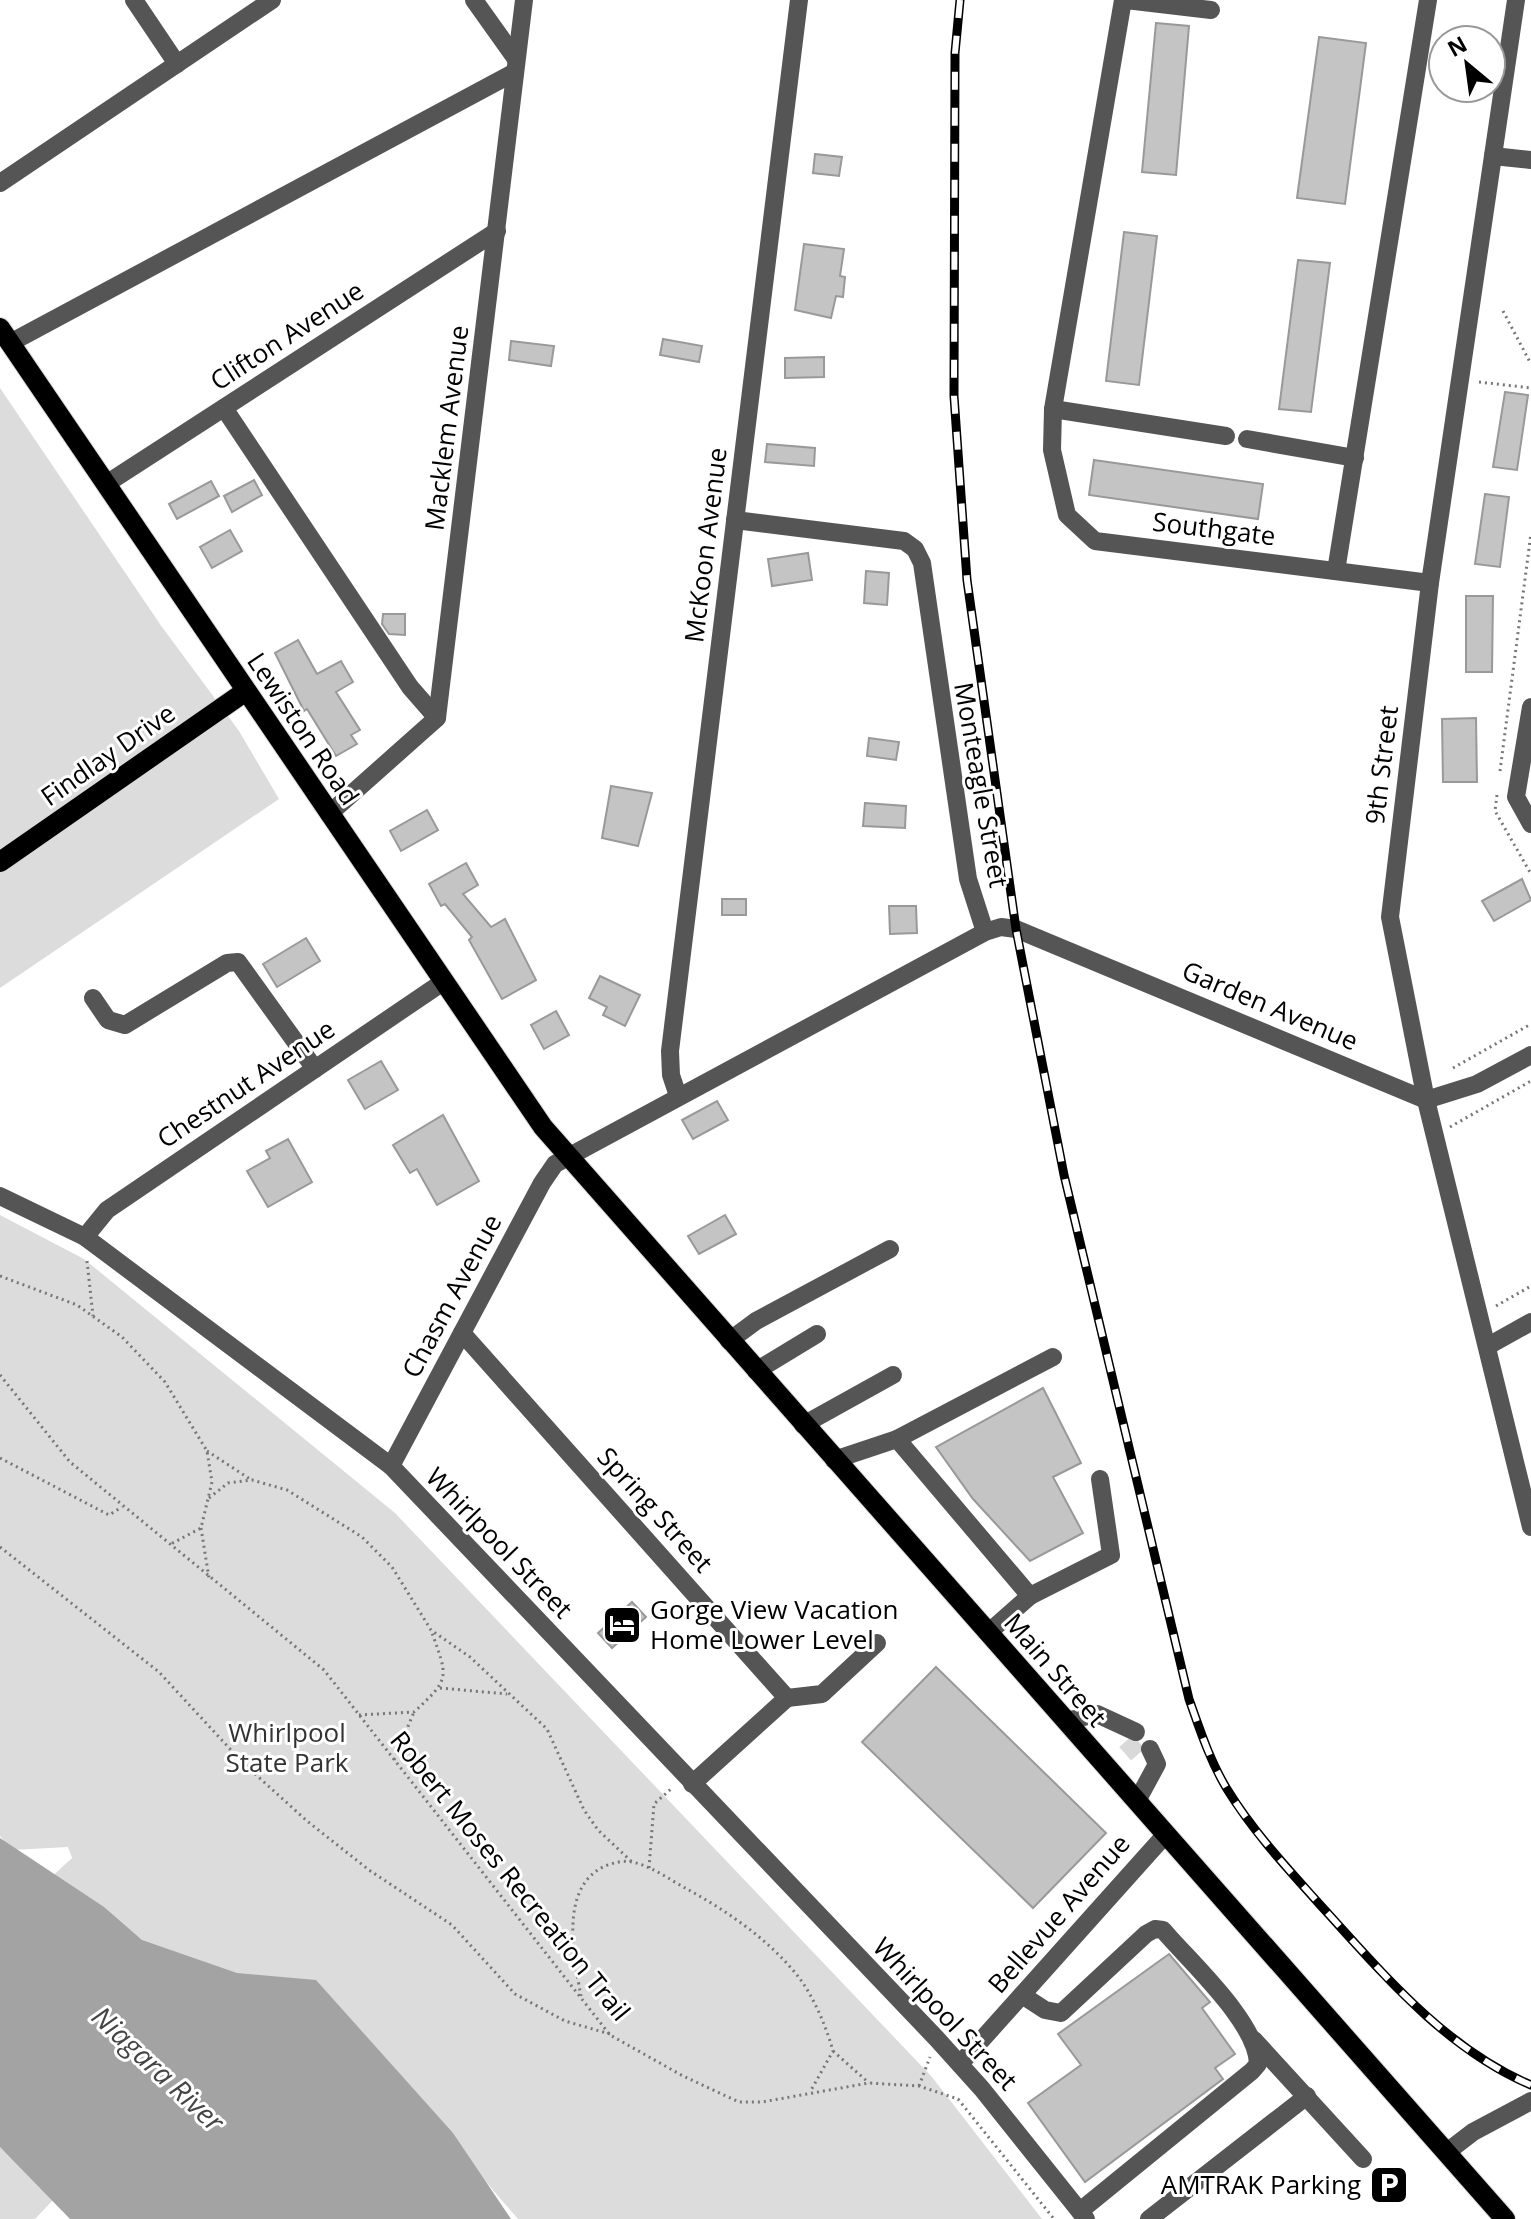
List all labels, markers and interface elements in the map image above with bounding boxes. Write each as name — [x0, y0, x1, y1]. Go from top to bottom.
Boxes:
north arrow — [1427, 24, 1507, 104]
text: N — [1442, 28, 1472, 63]
street label: Clifton Avenue — [203, 272, 370, 398]
street label: Macklem Avenue — [416, 323, 476, 533]
street label: McKoon Avenue — [675, 445, 735, 644]
street label: Southgate — [1151, 503, 1278, 553]
street label: Lewiston Road — [239, 645, 368, 812]
street label: Monteagle Street — [946, 679, 1018, 890]
street label: Findlay Drive — [33, 695, 182, 814]
street label: 9th Street — [1356, 703, 1406, 826]
street label: Garden Avenue — [1177, 952, 1364, 1058]
street label: Chestnut Avenue — [150, 1010, 341, 1156]
street label: Chasm Avenue — [393, 1207, 509, 1384]
street label: Spring Street — [590, 1439, 722, 1580]
street label: Whirlpool Street — [418, 1459, 581, 1626]
place label: Gorge View Vacation Home Lower Level — [650, 1591, 898, 1657]
hotel icon: Gorge View Vacation Home Lower Level — [601, 1604, 643, 1646]
street label: Main Street — [996, 1605, 1115, 1734]
park label: Whirlpool State Park — [226, 1714, 349, 1780]
street label: Robert Moses Recreation Trail — [382, 1723, 639, 2028]
street label: Bellevue Avenue — [979, 1826, 1137, 2001]
street label: Whirlpool Street — [865, 1929, 1026, 2098]
water label: Niagara River — [84, 1997, 234, 2140]
parking icon: AMTRAK Parking — [1368, 2164, 1410, 2206]
place label: AMTRAK Parking — [1161, 2166, 1361, 2202]

